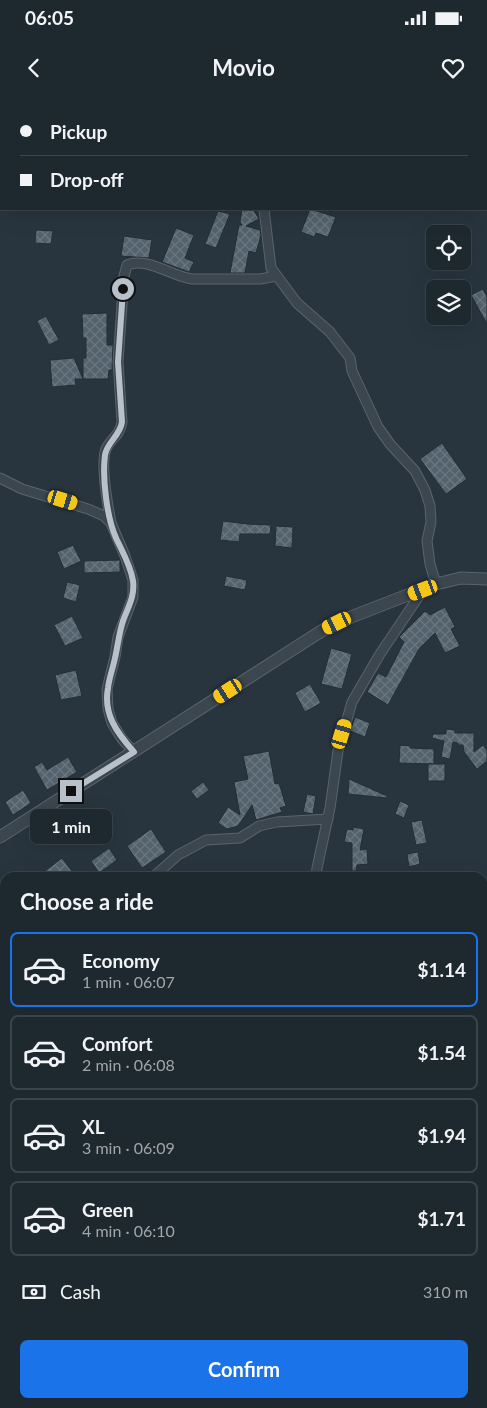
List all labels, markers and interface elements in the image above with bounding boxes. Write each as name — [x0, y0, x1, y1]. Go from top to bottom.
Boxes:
text: 06:05 — [25, 6, 74, 29]
icon: back — [20, 54, 48, 82]
text: Movio — [212, 54, 275, 81]
icon: heart — [439, 54, 467, 82]
text: Pickup — [50, 120, 107, 143]
text: Drop-off — [50, 168, 124, 191]
map controls — [426, 225, 471, 325]
button: locate — [426, 225, 471, 270]
route start — [112, 278, 134, 300]
button: layers — [426, 280, 471, 325]
car — [46, 488, 79, 512]
car — [406, 578, 439, 602]
car — [320, 610, 353, 636]
car — [211, 677, 244, 705]
car — [330, 717, 353, 751]
route end — [60, 780, 82, 802]
callout: 1 min — [30, 808, 112, 844]
text: 1 min — [51, 817, 91, 836]
text: Choose a ride — [20, 888, 154, 915]
icon: car — [22, 947, 67, 992]
text: Economy — [82, 949, 160, 972]
text: $1.14 — [417, 958, 466, 981]
text: 1 min · 06:07 — [82, 972, 175, 991]
icon: car — [22, 1030, 67, 1075]
text: Comfort — [82, 1032, 153, 1055]
text: $1.54 — [417, 1041, 466, 1064]
text: 2 min · 06:08 — [82, 1055, 175, 1074]
icon: car — [22, 1113, 67, 1158]
text: XL — [82, 1115, 105, 1138]
text: $1.94 — [417, 1124, 466, 1147]
text: 3 min · 06:09 — [82, 1138, 175, 1157]
icon: car — [22, 1196, 67, 1241]
text: Green — [82, 1198, 133, 1221]
text: $1.71 — [417, 1207, 466, 1230]
text: 4 min · 06:10 — [82, 1221, 175, 1240]
icon: cash — [20, 1278, 48, 1306]
text: Cash — [60, 1280, 101, 1303]
text: 310 m — [423, 1282, 468, 1301]
button: Confirm — [20, 1340, 468, 1398]

